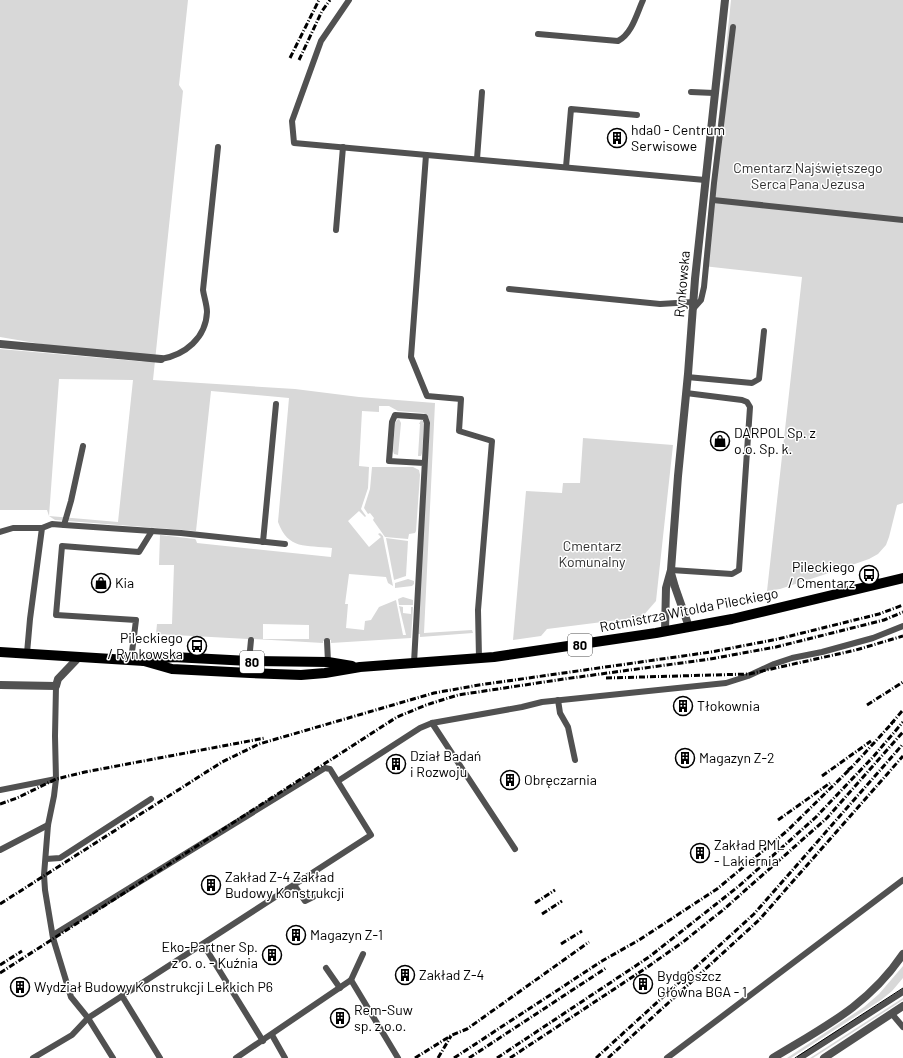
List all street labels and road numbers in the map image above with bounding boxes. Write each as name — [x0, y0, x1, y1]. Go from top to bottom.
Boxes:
street label: Rynkowska — [670, 250, 693, 318]
street label: Rotmistrza Witolda Pileckiego — [598, 584, 780, 635]
road number: 80 — [568, 634, 592, 656]
road number: 80 — [240, 651, 264, 673]

